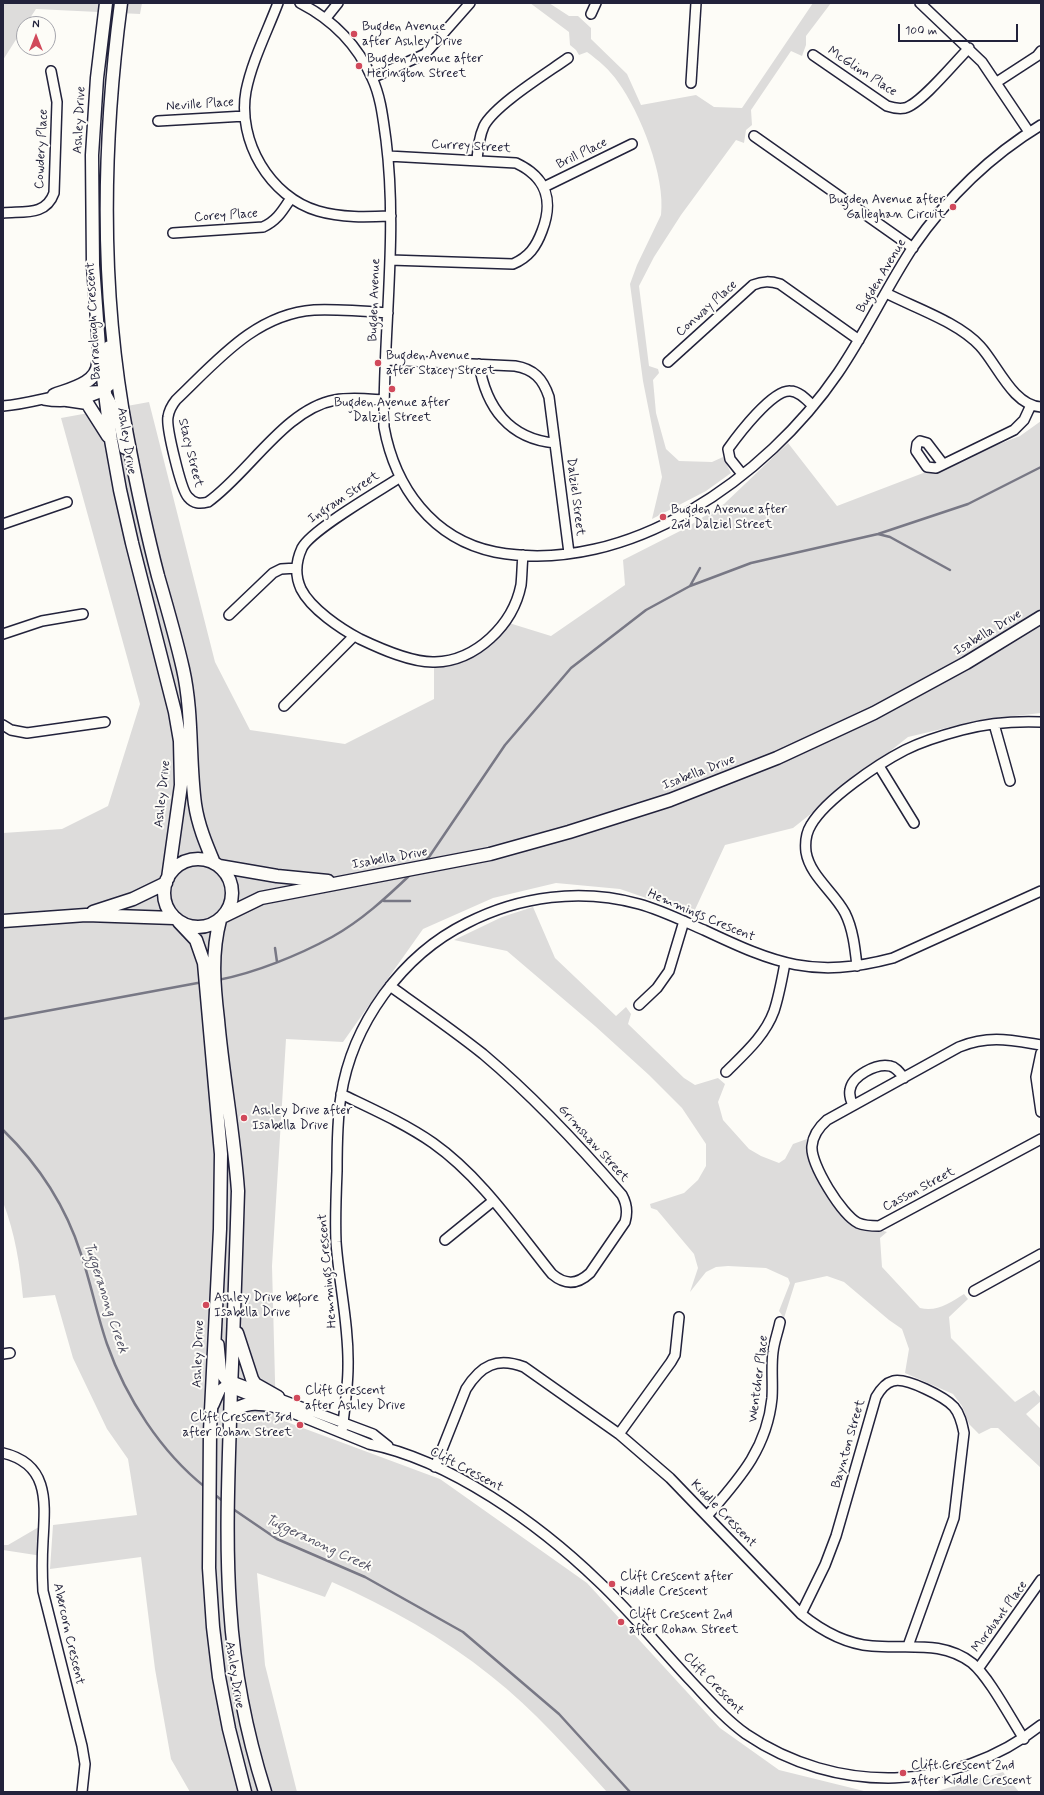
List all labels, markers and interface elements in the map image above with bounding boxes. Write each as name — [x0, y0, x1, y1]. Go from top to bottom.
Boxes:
north arrow — [16, 16, 56, 56]
scale bar — [900, 16, 1020, 42]
text: N — [32, 18, 40, 32]
place label: Bugden Avenue after Ashley Drive — [362, 19, 462, 50]
text: 100 m — [905, 23, 937, 39]
marker: Bugden Avenue after Ashley Drive — [349, 29, 359, 39]
street label: McGlinn Place — [824, 44, 900, 100]
place label: Bugden Avenue after Herington Street — [367, 51, 483, 82]
marker: Bugden Avenue after Herington Street — [354, 61, 364, 71]
street label: Ashley Drive — [70, 86, 90, 154]
street label: Neville Place — [165, 95, 235, 115]
street label: Cowdery Place — [32, 109, 52, 189]
street label: Brill Place — [554, 135, 610, 173]
street label: Currey Street — [431, 137, 511, 157]
place label: Bugden Avenue after Galleghan Circuit — [829, 192, 945, 223]
marker: Bugden Avenue after Galleghan Circuit — [948, 202, 958, 212]
street label: Corey Place — [193, 206, 259, 226]
street label: Bugden Avenue — [854, 236, 910, 316]
street label: Bugden Avenue — [366, 258, 384, 342]
street label: Barraclough Crescent — [83, 262, 105, 380]
street label: Conway Place — [673, 277, 741, 341]
place label: Bugden Avenue after Stacey Street — [386, 348, 495, 379]
marker: Bugden Avenue after Stacey Street — [373, 358, 383, 368]
marker: Bugden Avenue after Dalziel Street — [387, 384, 397, 394]
place label: Bugden Avenue after Dalziel Street — [334, 395, 450, 426]
street label: Ashley Drive — [113, 406, 139, 476]
street label: Stacy Street — [174, 417, 206, 489]
street label: Dalziel Street — [562, 457, 588, 537]
street label: Ingram Street — [305, 468, 383, 528]
place label: Bugden Avenue after 2nd Dalziel Street — [671, 502, 787, 533]
marker: Bugden Avenue after 2nd Dalziel Street — [658, 512, 668, 522]
street label: Isabella Drive — [951, 607, 1025, 659]
street label: Isabella Drive — [661, 752, 737, 794]
street label: Ashley Drive — [152, 760, 174, 828]
street label: Isabella Drive — [351, 845, 429, 873]
street label: Hemmings Crescent — [645, 886, 757, 946]
street label: Grimshaw Street — [554, 1102, 632, 1186]
place label: Ashley Drive after Isabella Drive — [252, 1103, 352, 1134]
marker: Ashley Drive after Isabella Drive — [239, 1113, 249, 1123]
street label: Casson Street — [880, 1164, 958, 1216]
street label: Hemmings Crescent — [315, 1213, 341, 1329]
water label: Tuggeranong Creek — [79, 1241, 131, 1355]
place label: Ashley Drive before Isabella Drive — [214, 1290, 319, 1321]
marker: Ashley Drive before Isabella Drive — [201, 1300, 211, 1310]
street label: Ashley Drive — [190, 1320, 208, 1388]
street label: Wentcher Place — [746, 1335, 772, 1423]
place label: Clift Crescent after Ashley Drive — [305, 1383, 405, 1414]
marker: Clift Crescent after Ashley Drive — [292, 1393, 302, 1403]
street label: Baynton Street — [829, 1398, 869, 1490]
place label: Clift Crescent 3rd after Rohan Street — [183, 1410, 292, 1441]
marker: Clift Crescent 3rd after Rohan Street — [295, 1420, 305, 1430]
street label: Clift Crescent — [427, 1444, 505, 1496]
street label: Kiddle Crescent — [687, 1477, 759, 1551]
water label: Tuggeranong Creek — [262, 1512, 374, 1576]
place label: Clift Crescent after Kiddle Crescent — [620, 1569, 733, 1600]
street label: Morduant Place — [969, 1578, 1031, 1656]
marker: Clift Crescent after Kiddle Crescent — [607, 1579, 617, 1589]
street label: Abercorn Crescent — [49, 1582, 87, 1686]
place label: Clift Crescent 2nd after Rohan Street — [629, 1607, 738, 1638]
marker: Clift Crescent 2nd after Rohan Street — [616, 1617, 626, 1627]
street label: Ashley Drive — [221, 1640, 247, 1710]
street label: Clift Crescent — [679, 1650, 747, 1718]
place label: Clift Crescent 2nd after Kiddle Crescent — [911, 1758, 1032, 1789]
marker: Clift Crescent 2nd after Kiddle Crescent — [898, 1768, 908, 1778]

